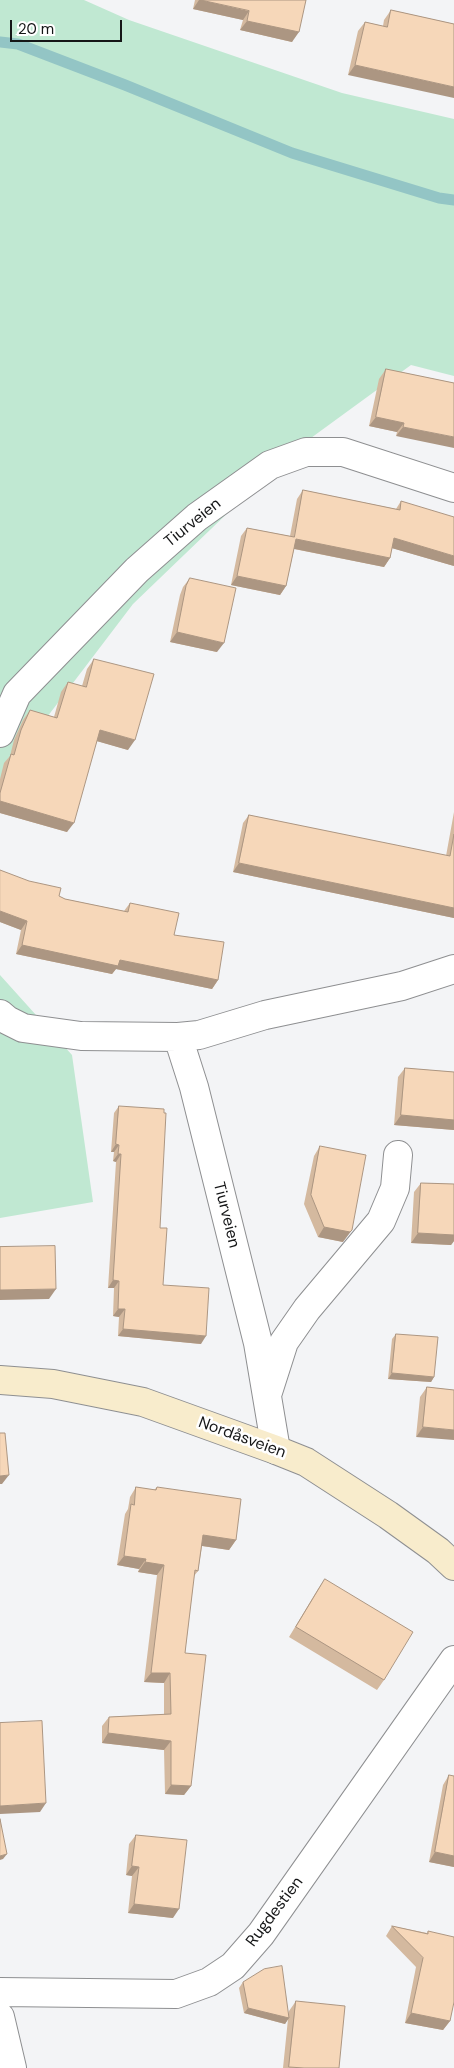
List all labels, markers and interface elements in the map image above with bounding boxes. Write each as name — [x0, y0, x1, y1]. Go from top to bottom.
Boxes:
scale bar — [12, 10, 125, 42]
text: 20 m — [18, 19, 54, 39]
street label: Tiurveien — [161, 494, 225, 552]
street label: Tiurveien — [209, 1180, 243, 1250]
street label: Nordåsveien — [196, 1413, 288, 1463]
street label: Rugdestien — [243, 1873, 307, 1951]

